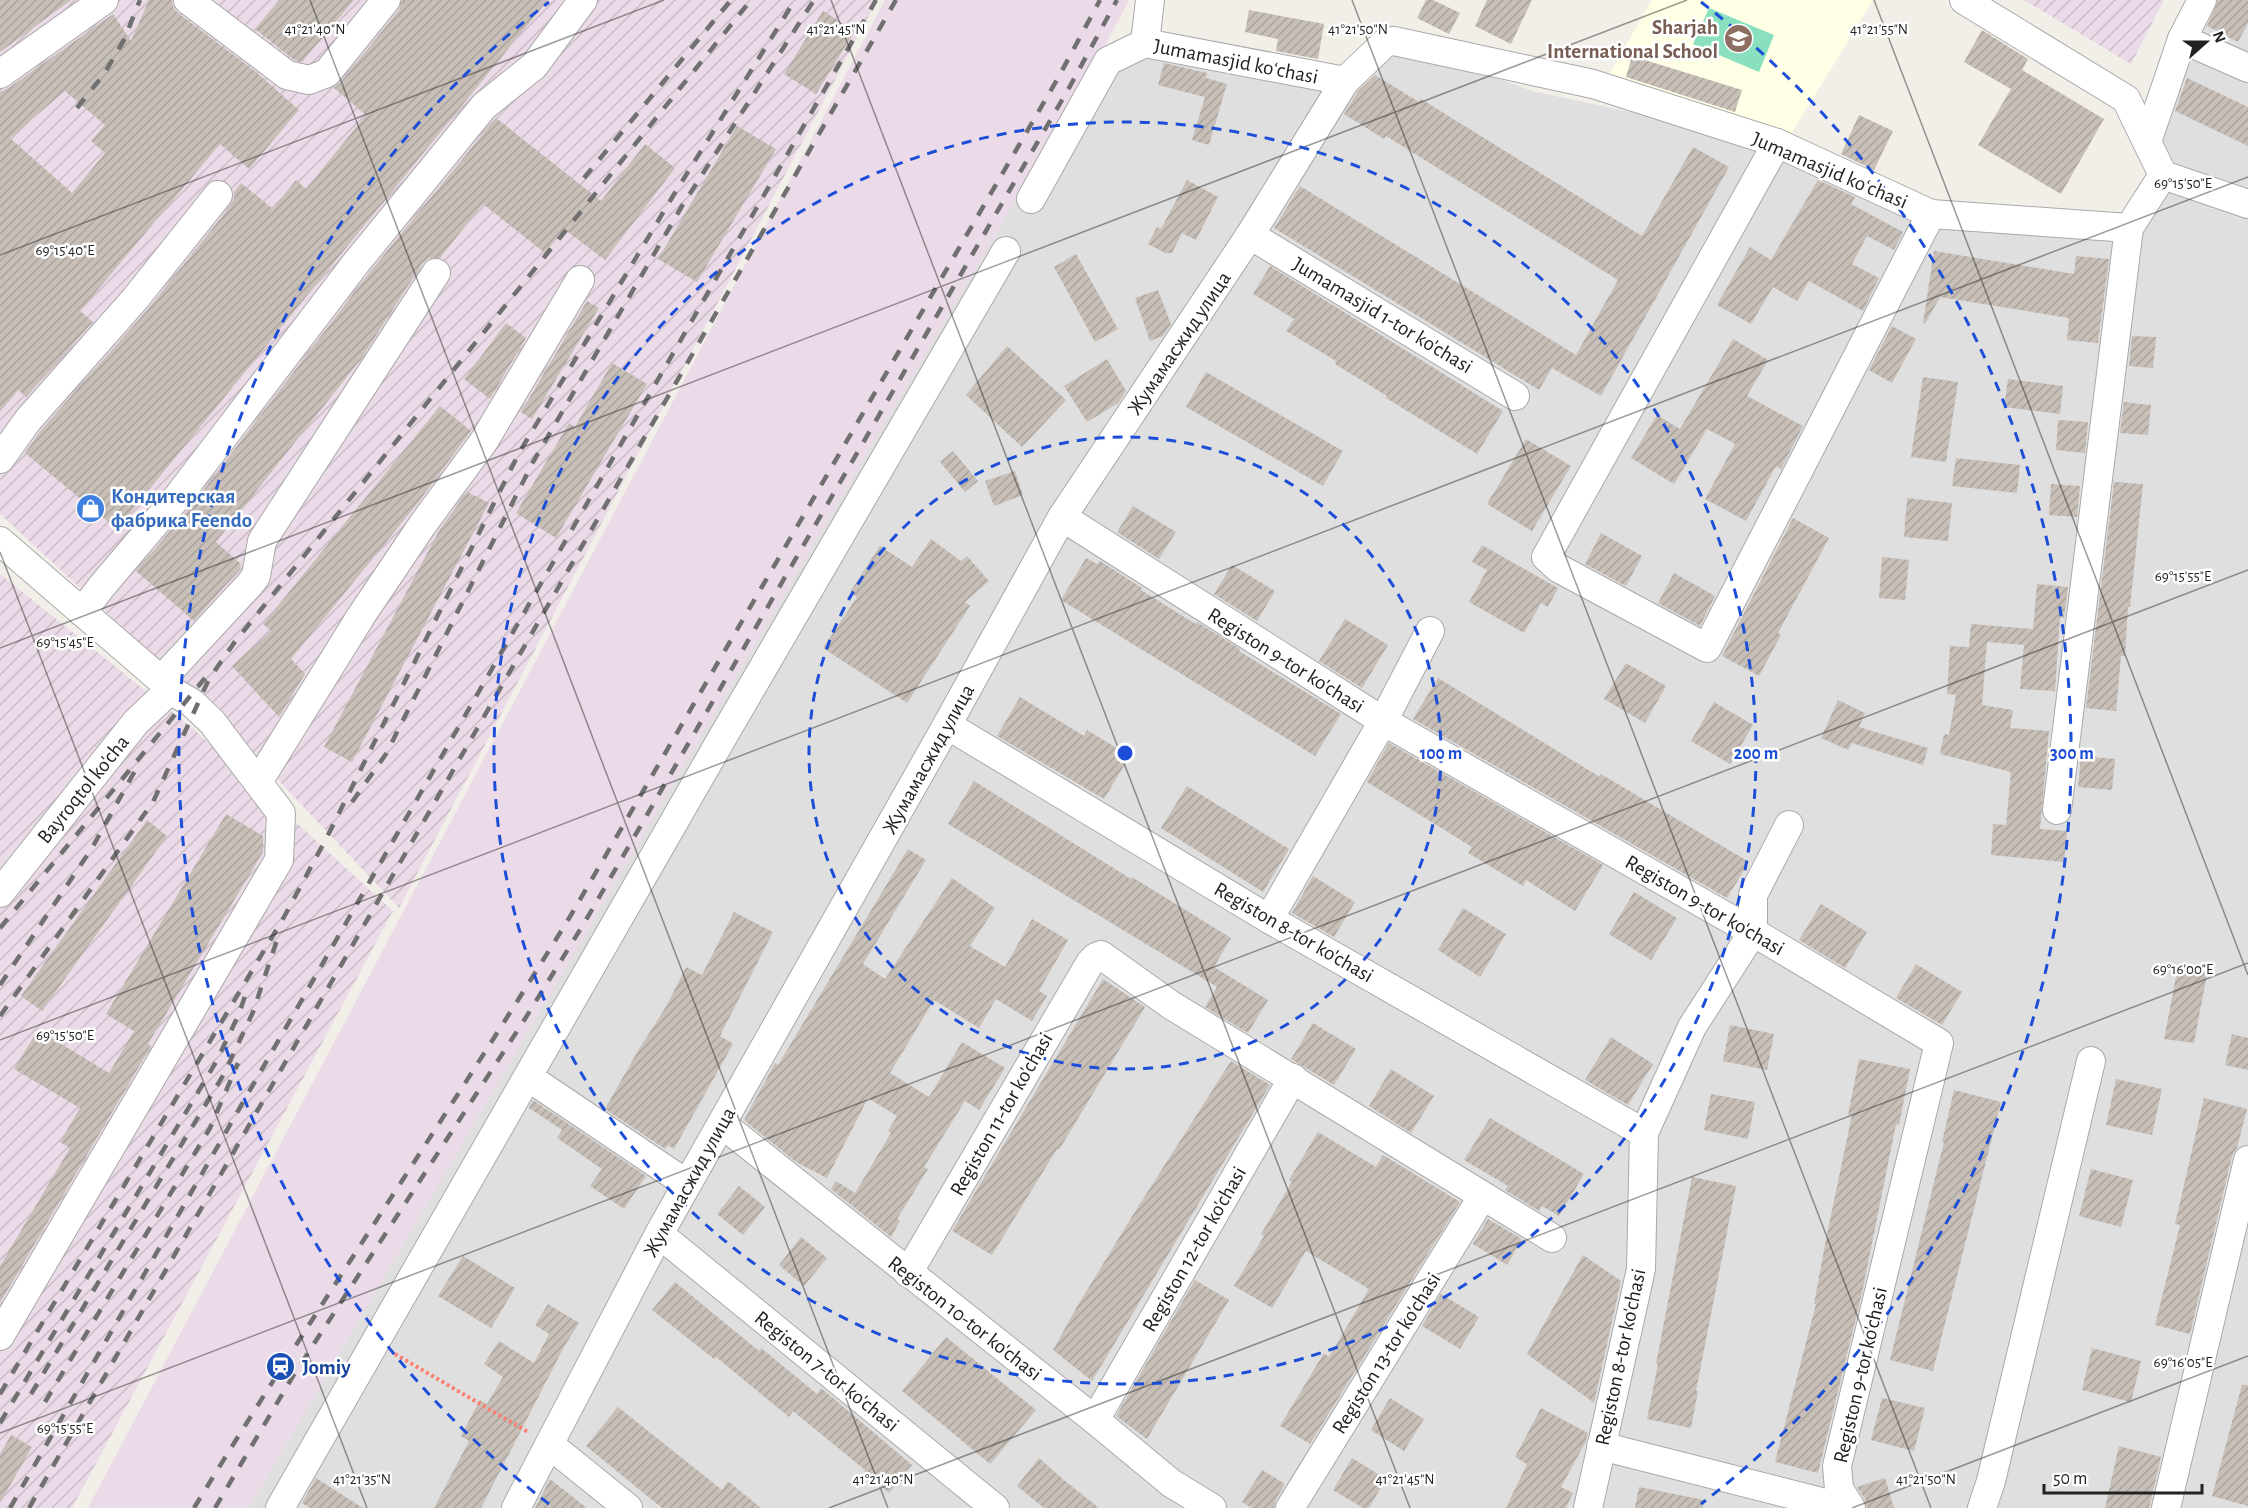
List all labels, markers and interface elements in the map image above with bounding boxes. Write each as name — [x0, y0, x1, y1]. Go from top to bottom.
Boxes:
north arrow — [2176, 12, 2236, 72]
place label: Sharjah International School — [1547, 17, 1718, 62]
text: 41°21'40"N — [285, 22, 345, 37]
text: 41°21'45"N — [806, 22, 866, 37]
text: 41°21'50"N — [1328, 22, 1388, 37]
text: 41°21'55"N — [1850, 22, 1908, 37]
school or university icon: Sharjah International School — [1723, 23, 1755, 55]
text: N — [2210, 29, 2229, 45]
street label: Jumamasjid koʻchasi — [1152, 35, 1320, 88]
street label: Jumamasjid koʻchasi — [1749, 128, 1911, 213]
text: 69°15'50"E — [2154, 176, 2212, 191]
text: 69°15'40"E — [36, 243, 94, 258]
street label: Jumamasjid 1-tor ko'chasi — [1289, 254, 1476, 377]
street label: Жумамасжид улица — [1124, 268, 1235, 419]
place label: Кондитерская фабрика Feendo — [111, 486, 252, 531]
shop icon: Кондитерская фабрика Feendo — [74, 492, 106, 524]
text: 69°15'55"E — [2155, 569, 2211, 584]
street label: Registon 9-tor ko'chasi — [1204, 604, 1368, 717]
text: 69°15'45"E — [36, 635, 94, 650]
street label: Жумамасжид улица — [879, 680, 978, 838]
street label: Bayroqtol ko'cha — [33, 731, 133, 847]
centre of rings — [1115, 743, 1135, 763]
text: 100 m — [1420, 745, 1462, 763]
text: 200 m — [1734, 745, 1778, 763]
text: 300 m — [2050, 745, 2094, 763]
street label: Registon 9-tor ko'chasi — [1622, 851, 1788, 960]
street label: Registon 8-tor ko'chasi — [1211, 878, 1377, 987]
text: 69°16'00"E — [2153, 962, 2213, 977]
text: 69°15'50"E — [36, 1028, 94, 1043]
street label: Registon 11-tor ko'chasi — [946, 1029, 1057, 1199]
street label: Жумамасжид улица — [640, 1103, 739, 1261]
street label: Registon 12-tor ko'chasi — [1139, 1163, 1250, 1335]
street label: Registon 10-tor ko'chasi — [884, 1252, 1045, 1385]
street label: Registon 8-tor ko'chasi — [1591, 1267, 1649, 1447]
street label: Registon 13-tor ko'chasi — [1328, 1269, 1445, 1438]
street label: Registon 9-tor ko'chasi — [1830, 1285, 1891, 1465]
street label: Registon 7-tor ko'chasi — [751, 1307, 903, 1436]
station icon: Jomiy — [265, 1351, 297, 1383]
text: 69°16'05"E — [2154, 1355, 2212, 1370]
place label: Jomiy — [302, 1357, 351, 1378]
text: 69°15'55"E — [37, 1421, 93, 1436]
scale bar — [2044, 1457, 2202, 1495]
text: 50 m — [2053, 1470, 2087, 1488]
text: 41°21'35"N — [333, 1472, 391, 1487]
text: 41°21'40"N — [853, 1472, 913, 1487]
text: 41°21'45"N — [1375, 1472, 1435, 1487]
text: 41°21'50"N — [1896, 1472, 1956, 1487]

